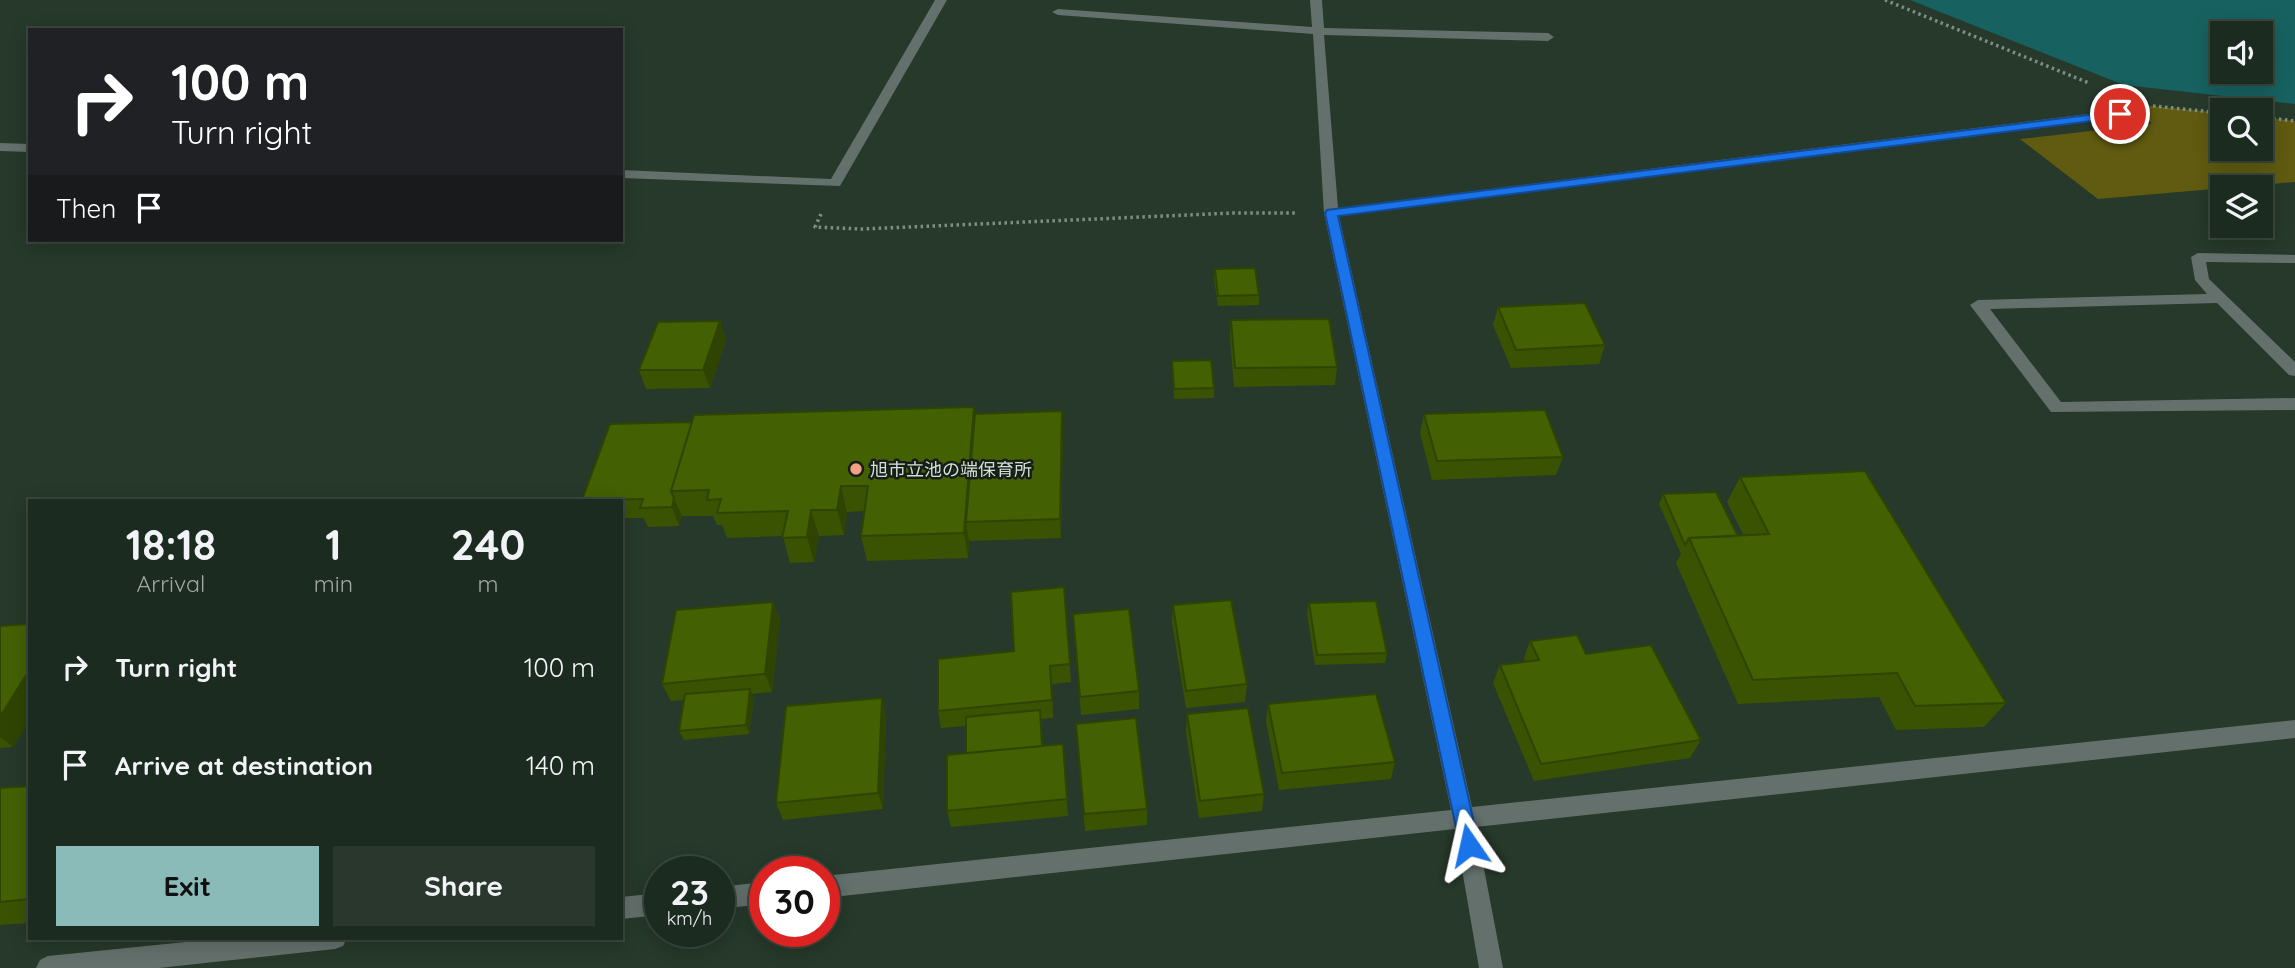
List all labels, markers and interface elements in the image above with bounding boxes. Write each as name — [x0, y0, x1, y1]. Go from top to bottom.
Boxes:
map controls — [2210, 21, 2273, 238]
button: sound — [2210, 21, 2273, 84]
text: 100 m — [171, 51, 309, 112]
icon: right — [56, 56, 147, 147]
pin — [2090, 84, 2150, 144]
icon: arrive — [2101, 95, 2139, 133]
button: search — [2210, 98, 2273, 161]
text: Turn right — [171, 112, 312, 152]
button: layers — [2210, 175, 2273, 238]
icon: arrive — [130, 189, 168, 227]
text: Then — [56, 192, 116, 225]
place label: 旭市立池の端保育所 — [870, 458, 1032, 481]
marker: 旭市立池の端保育所 — [848, 461, 864, 477]
text: 18:18 — [126, 518, 216, 571]
text: 1 — [325, 518, 342, 571]
text: 240 — [451, 518, 525, 571]
text: Arrival — [136, 569, 205, 598]
text: min — [314, 569, 353, 598]
text: m — [477, 569, 498, 598]
icon: right — [56, 648, 94, 686]
text: Turn right — [115, 651, 237, 684]
text: 100 m — [524, 651, 595, 684]
icon: arrive — [56, 746, 94, 784]
text: Arrive at destination — [115, 749, 373, 782]
text: 140 m — [526, 749, 595, 782]
position arrow — [1432, 808, 1506, 882]
button: Exit — [56, 846, 319, 926]
button: Share — [333, 846, 595, 926]
speed limit sign: 30 — [749, 856, 840, 947]
text: 23 — [670, 870, 709, 914]
text: km/h — [667, 907, 712, 930]

